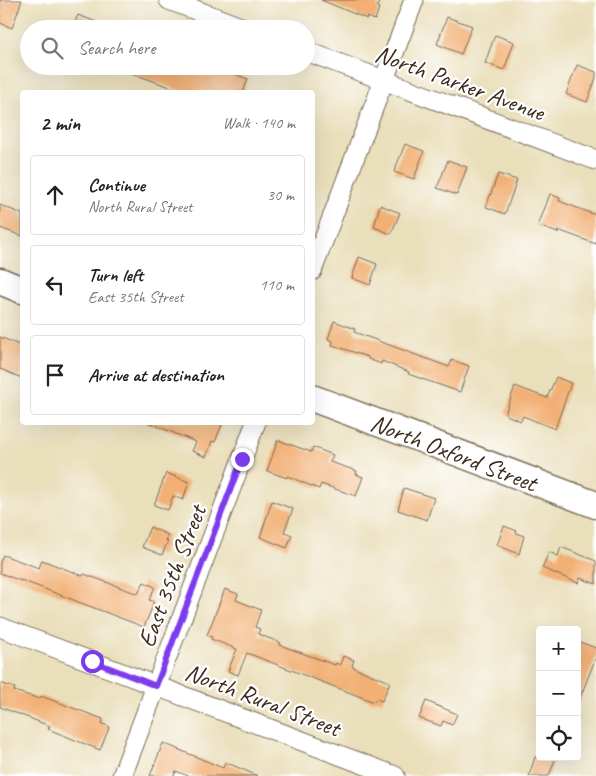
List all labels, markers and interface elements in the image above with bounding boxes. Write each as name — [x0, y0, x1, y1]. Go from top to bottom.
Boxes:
search box — [20, 20, 315, 75]
icon: search — [38, 34, 66, 62]
text: Search here — [78, 36, 155, 60]
street label: North Parker Avenue — [371, 38, 550, 129]
text: 2 min — [40, 110, 80, 136]
text: Walk · 140 m — [223, 113, 295, 133]
text: Continue — [88, 173, 145, 197]
icon: ahead — [41, 181, 69, 209]
text: 30 m — [267, 185, 294, 205]
text: North Rural Street — [88, 197, 192, 217]
text: Turn left — [88, 263, 143, 287]
icon: left — [41, 271, 69, 299]
text: 110 m — [260, 275, 294, 295]
text: East 35th Street — [88, 287, 183, 307]
icon: arrive — [41, 361, 69, 389]
text: Arrive at destination — [88, 363, 224, 387]
street label: North Oxford Street — [366, 407, 544, 500]
route end — [231, 448, 254, 471]
street label: East 35th Street — [130, 498, 215, 652]
map controls — [536, 626, 581, 761]
button: + — [536, 626, 581, 671]
route start — [81, 650, 104, 673]
street label: North Rural Street — [181, 656, 347, 745]
button: − — [536, 671, 581, 716]
button: locate — [536, 716, 581, 761]

